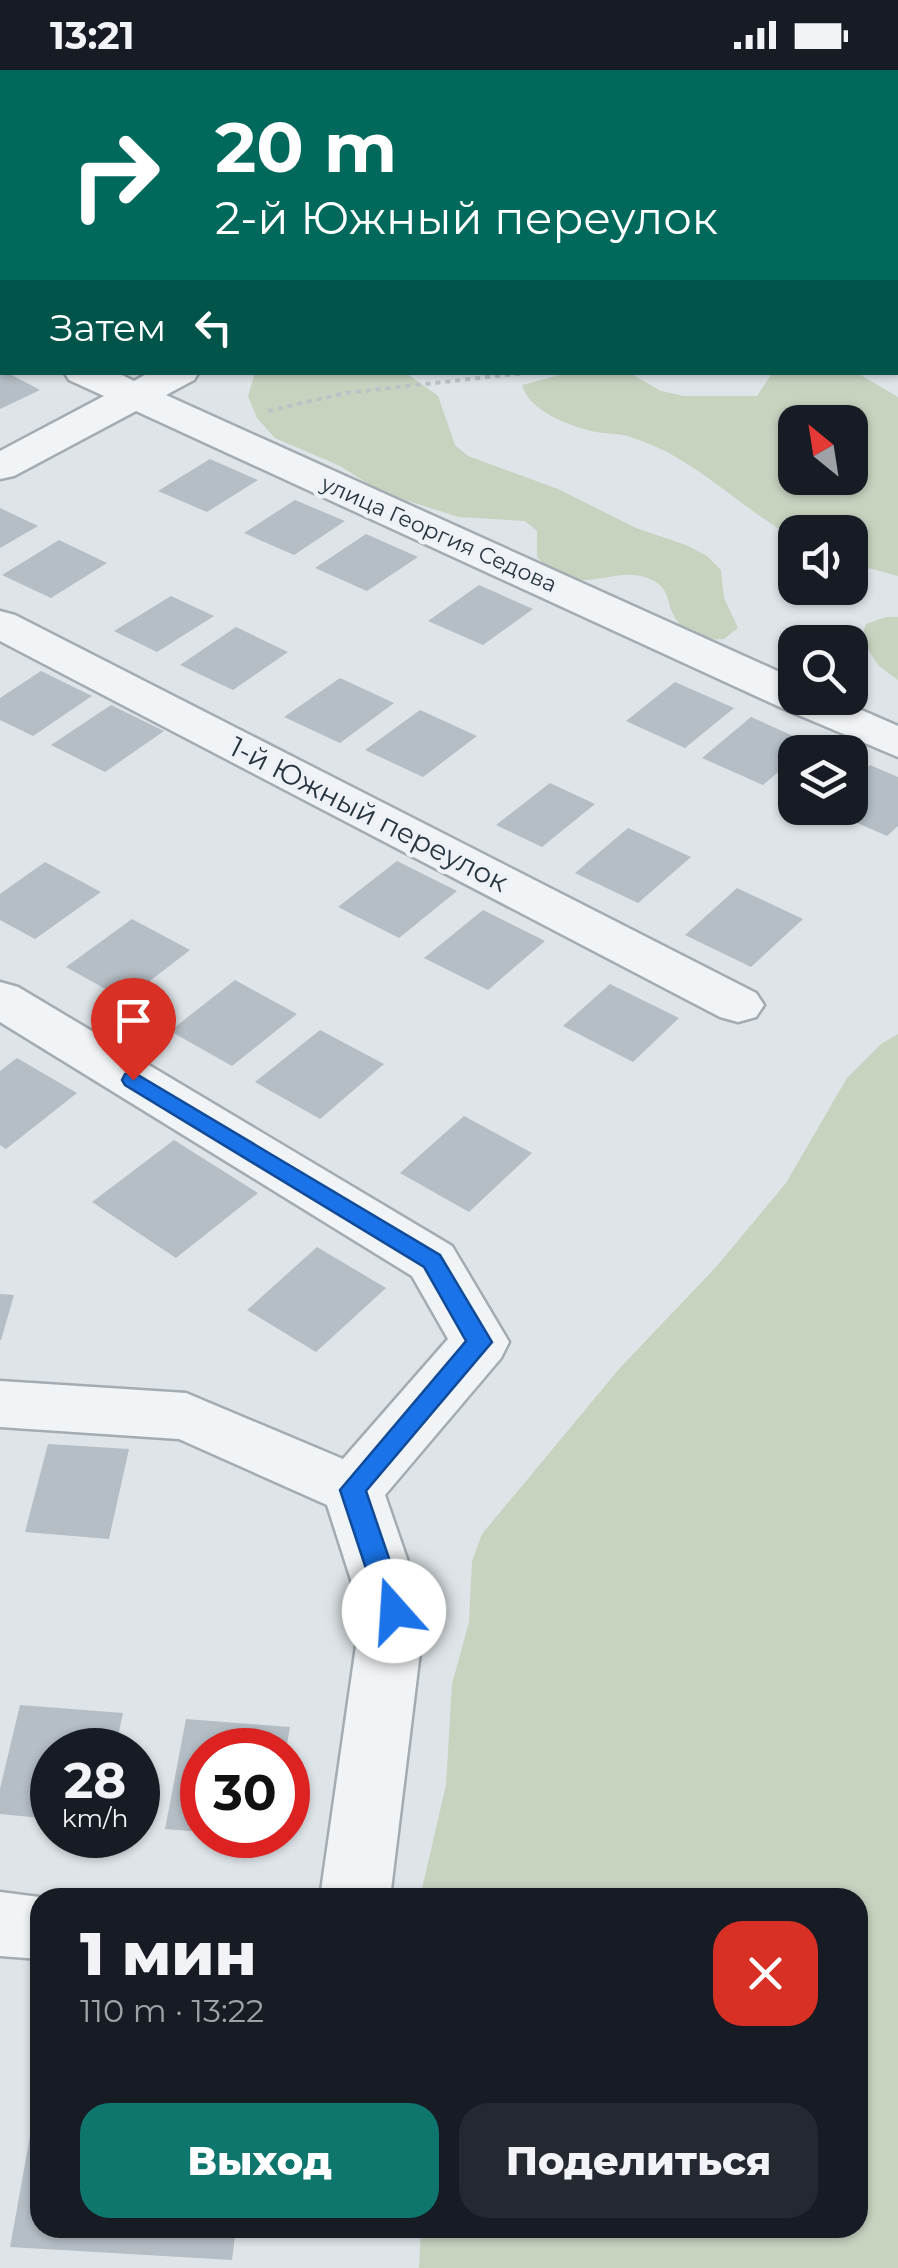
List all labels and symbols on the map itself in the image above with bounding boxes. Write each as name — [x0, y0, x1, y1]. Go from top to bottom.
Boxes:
north arrow — [778, 405, 868, 495]
street label: улица Георгия Седова — [316, 469, 561, 598]
street label: 1-й Южный переулок — [224, 729, 514, 899]
pin — [91, 978, 176, 1081]
position arrow — [342, 1559, 446, 1663]
speed limit sign: 30 — [180, 1728, 310, 1858]

